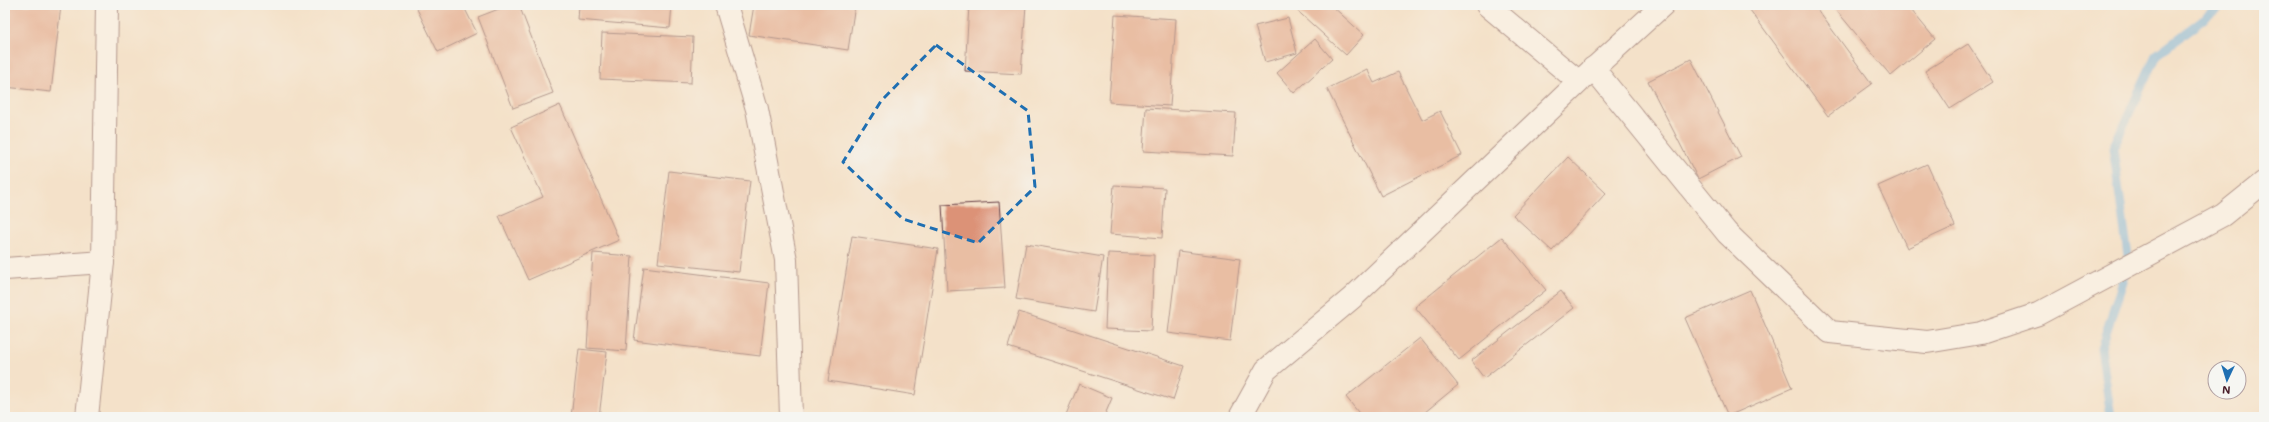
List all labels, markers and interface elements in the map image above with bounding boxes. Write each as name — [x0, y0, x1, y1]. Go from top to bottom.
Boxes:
north arrow — [2207, 360, 2247, 400]
text: N — [2222, 383, 2231, 398]

